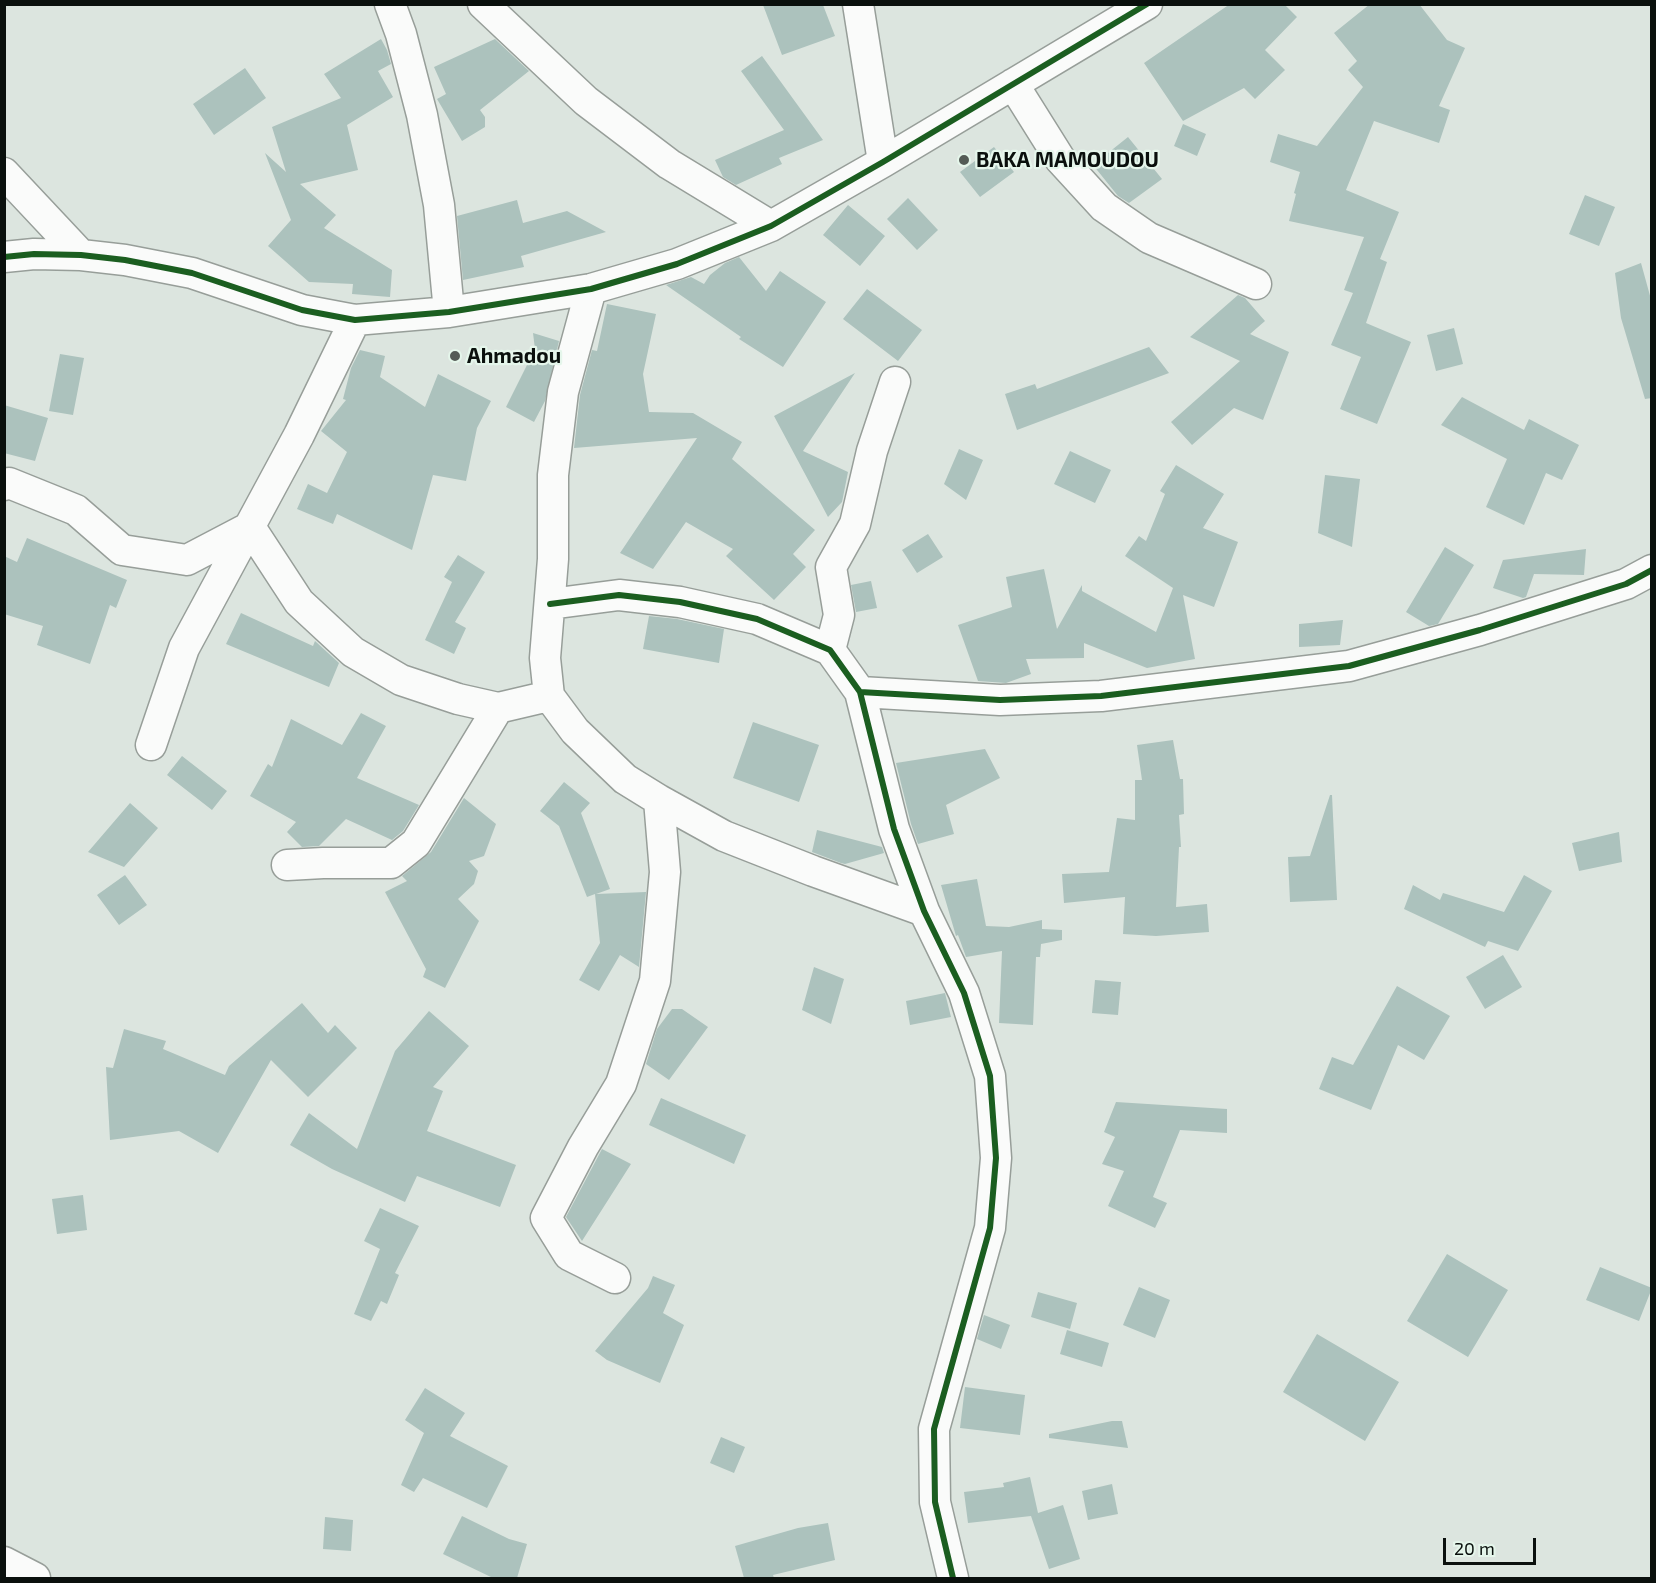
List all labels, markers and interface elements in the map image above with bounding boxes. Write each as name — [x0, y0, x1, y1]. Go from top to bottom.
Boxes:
place label: BAKA MAMOUDOU — [976, 147, 1159, 173]
marker: BAKA MAMOUDOU — [957, 153, 971, 167]
place label: Ahmadou — [467, 343, 561, 369]
marker: Ahmadou — [448, 349, 462, 363]
scale bar — [1446, 1526, 1539, 1564]
text: 20 m — [1454, 1537, 1495, 1559]

